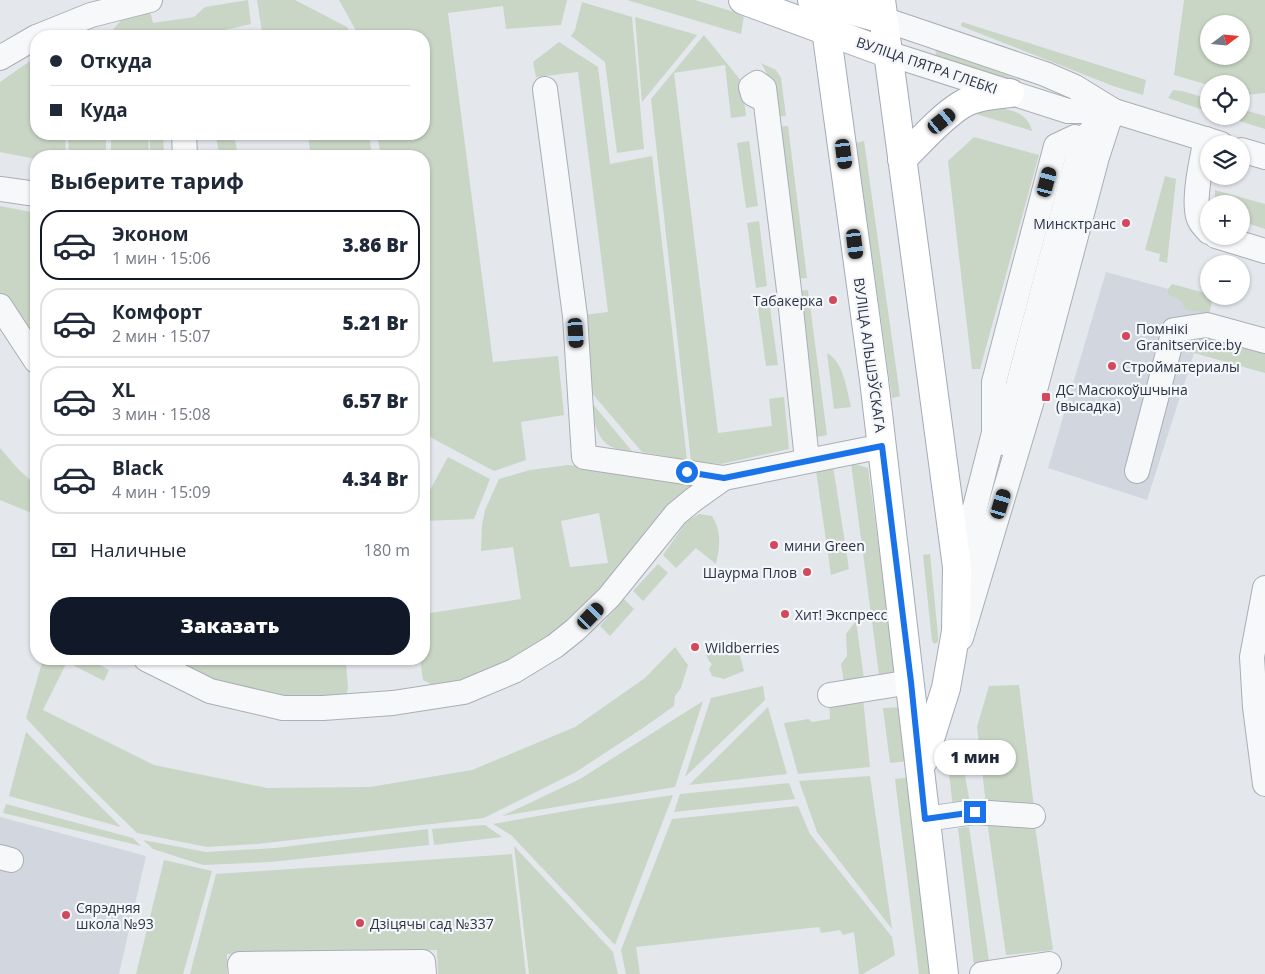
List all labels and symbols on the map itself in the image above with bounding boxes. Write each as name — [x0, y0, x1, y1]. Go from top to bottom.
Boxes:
north arrow — [1200, 15, 1250, 65]
street label: ВУЛІЦА ПЯТРА ГЛЕБКІ — [854, 32, 1000, 98]
car — [925, 106, 958, 136]
car — [834, 138, 853, 170]
car — [1035, 166, 1058, 198]
place label: Минсктранс — [1033, 214, 1116, 233]
marker: Минсктранс — [1120, 217, 1132, 229]
car — [845, 228, 864, 260]
street label: ВУЛІЦА АЛЬШЭЎСКАГА — [850, 276, 890, 434]
place label: Табакерка — [753, 291, 823, 310]
marker: Табакерка — [827, 294, 839, 306]
car — [567, 318, 584, 348]
place label: Помнікі Granitservice.by — [1136, 319, 1242, 354]
marker: Помнікі Granitservice.by — [1120, 330, 1132, 342]
place label: Стройматериалы — [1122, 357, 1240, 376]
marker: Стройматериалы — [1106, 360, 1118, 372]
place label: ДС Масюкоўшчына (высадка) — [1056, 380, 1188, 415]
marker: ДС Масюкоўшчына (высадка) — [1040, 391, 1052, 403]
route start — [676, 461, 698, 483]
car — [989, 487, 1012, 521]
place label: мини Green — [784, 536, 865, 555]
marker: мини Green — [768, 539, 780, 551]
place label: Шаурма Плов — [703, 563, 797, 582]
marker: Шаурма Плов — [801, 566, 813, 578]
car — [575, 600, 606, 632]
place label: Хит! Экспресс — [795, 605, 887, 624]
marker: Хит! Экспресс — [779, 608, 791, 620]
place label: Wildberries — [705, 638, 780, 657]
marker: Wildberries — [689, 641, 701, 653]
callout: 1 мин — [934, 740, 1016, 774]
route end — [964, 801, 986, 823]
place label: Сярэдняя школа №93 — [76, 898, 154, 933]
marker: Сярэдняя школа №93 — [60, 909, 72, 921]
place label: Дзіцячы сад №337 — [370, 914, 494, 933]
marker: Дзіцячы сад №337 — [354, 917, 366, 929]

